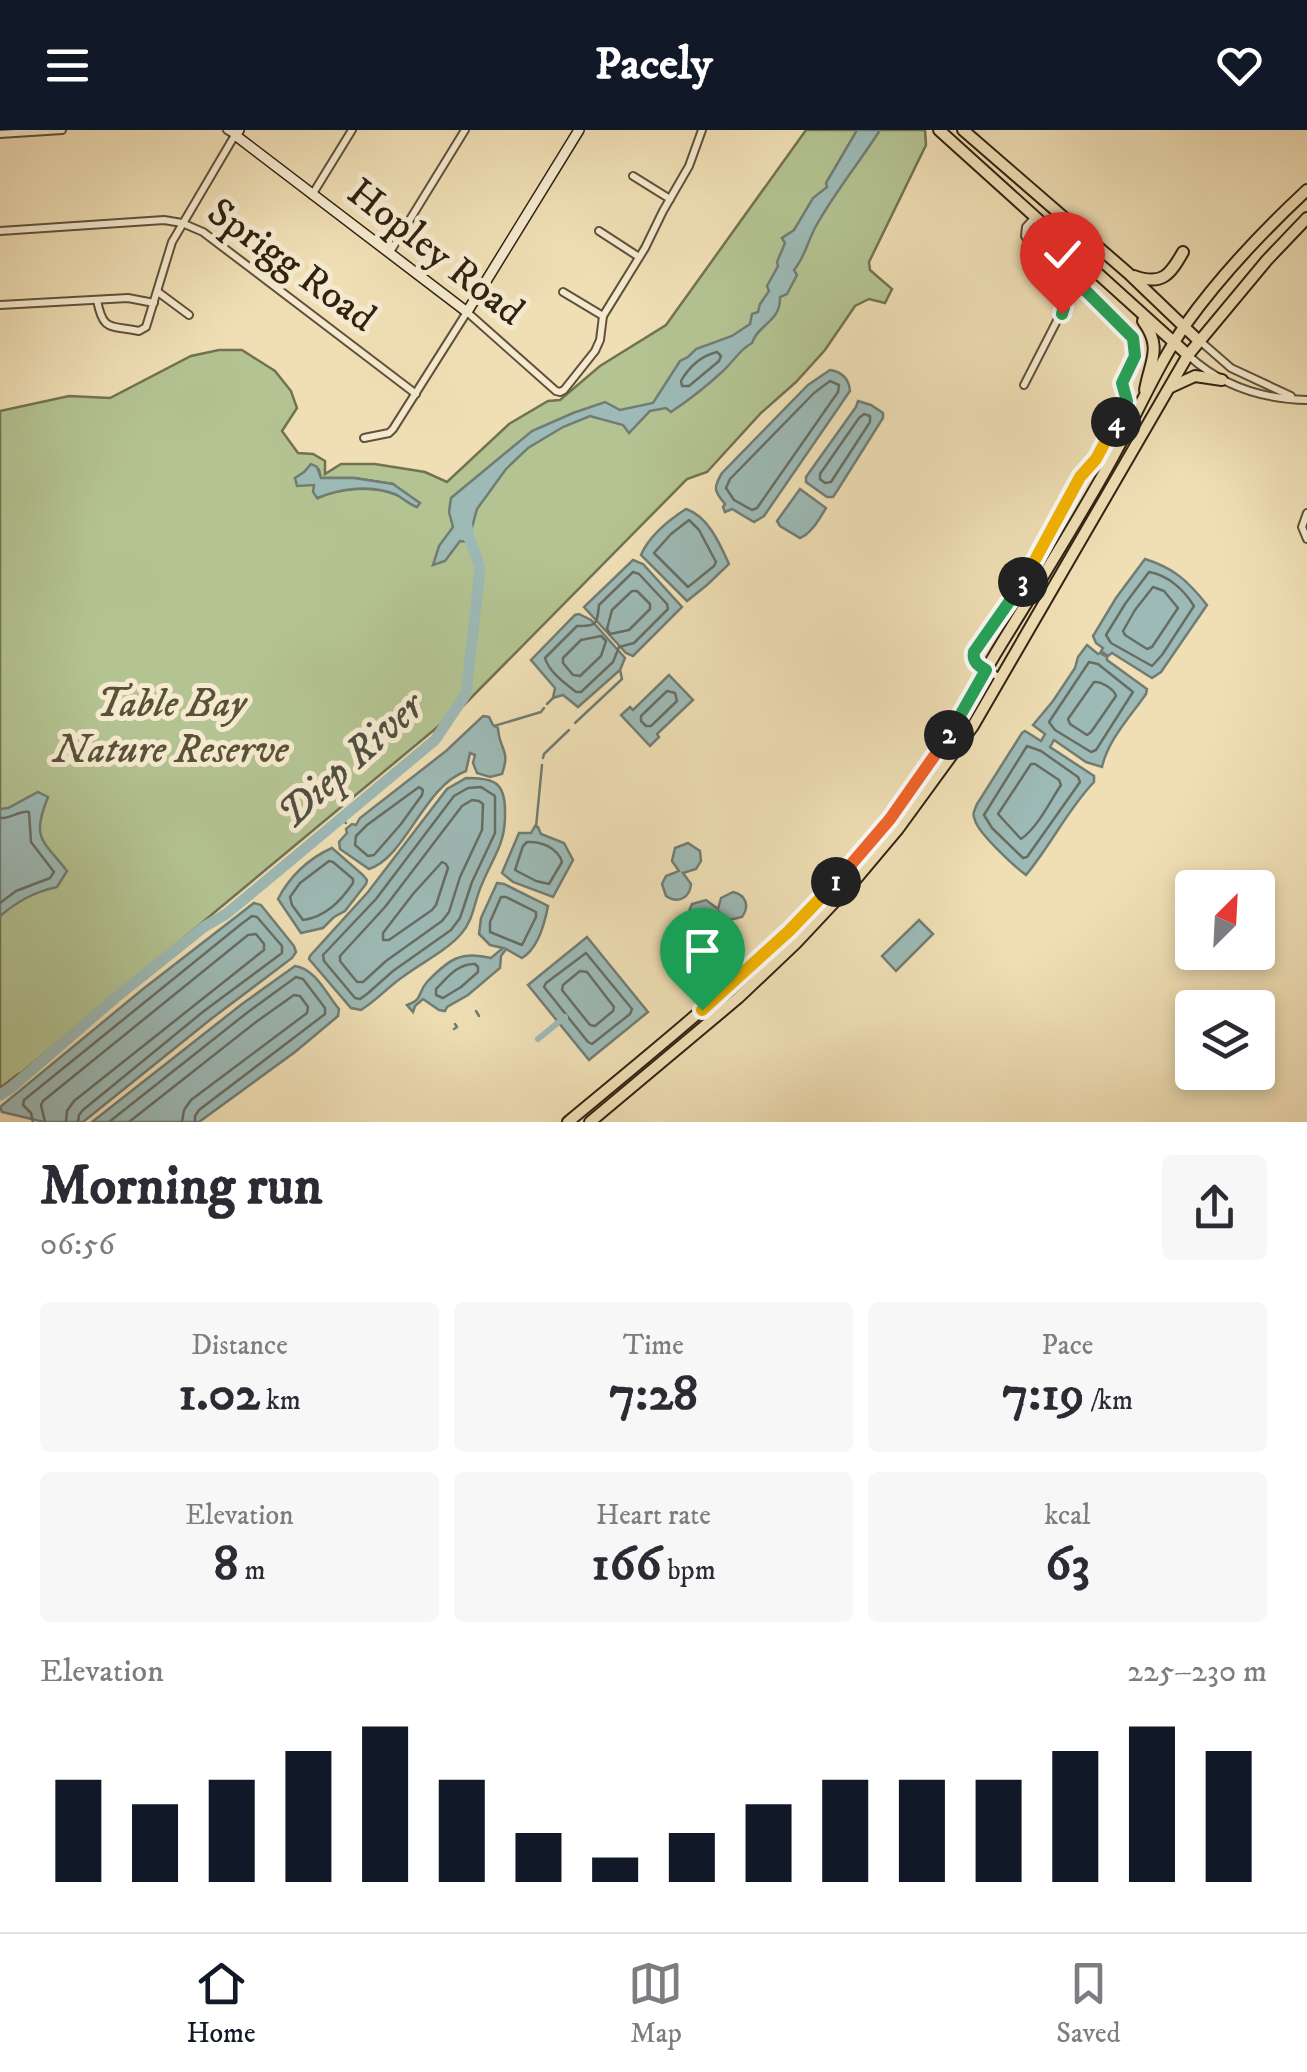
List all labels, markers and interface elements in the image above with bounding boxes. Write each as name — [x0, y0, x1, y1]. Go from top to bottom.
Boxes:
text: Pacely — [595, 37, 712, 93]
icon: menu — [40, 38, 95, 93]
icon: heart — [1212, 38, 1267, 93]
street label: Hopley Road — [336, 168, 534, 338]
street label: Sprigg Road — [197, 188, 385, 344]
pin — [1020, 212, 1105, 315]
icon: check — [1035, 227, 1090, 282]
pin: 4 — [1091, 397, 1141, 447]
text: 4 — [1108, 404, 1124, 439]
pin: 3 — [998, 557, 1048, 607]
text: 3 — [1018, 564, 1028, 599]
park label: Table Bay Nature Reserve — [52, 680, 290, 776]
water label: Diep River — [267, 680, 437, 840]
pin: 2 — [924, 710, 974, 760]
text: 2 — [942, 717, 956, 752]
pin: 1 — [811, 857, 861, 907]
text: 1 — [831, 864, 841, 899]
north arrow — [1175, 870, 1275, 970]
map controls — [1175, 870, 1275, 1090]
pin — [660, 908, 745, 1011]
icon: arrive — [675, 923, 730, 978]
button: layers — [1175, 990, 1275, 1090]
text: Morning run — [40, 1153, 322, 1222]
button: share — [1162, 1155, 1267, 1260]
text: 06:56 — [40, 1225, 115, 1265]
text: Distance — [191, 1328, 288, 1363]
text: Time — [623, 1328, 684, 1363]
text: Pace — [1042, 1328, 1093, 1363]
text: 1.02 — [178, 1363, 260, 1426]
text: 7:28 — [609, 1363, 698, 1426]
text: 7:19 — [1002, 1363, 1085, 1426]
text: km — [260, 1383, 301, 1418]
text: /km — [1085, 1383, 1133, 1418]
text: Elevation — [185, 1498, 294, 1533]
text: Heart rate — [596, 1498, 711, 1533]
text: kcal — [1045, 1498, 1090, 1533]
text: 8 — [213, 1533, 238, 1596]
text: 166 — [591, 1533, 662, 1596]
text: 63 — [1045, 1533, 1090, 1596]
text: m — [238, 1553, 266, 1588]
text: bpm — [662, 1553, 716, 1588]
text: Elevation — [40, 1652, 164, 1692]
text: 225–230 m — [1127, 1652, 1267, 1692]
tab: Home — [186, 1956, 256, 2051]
tab: Map — [628, 1956, 683, 2051]
tab: Saved — [1056, 1956, 1121, 2051]

